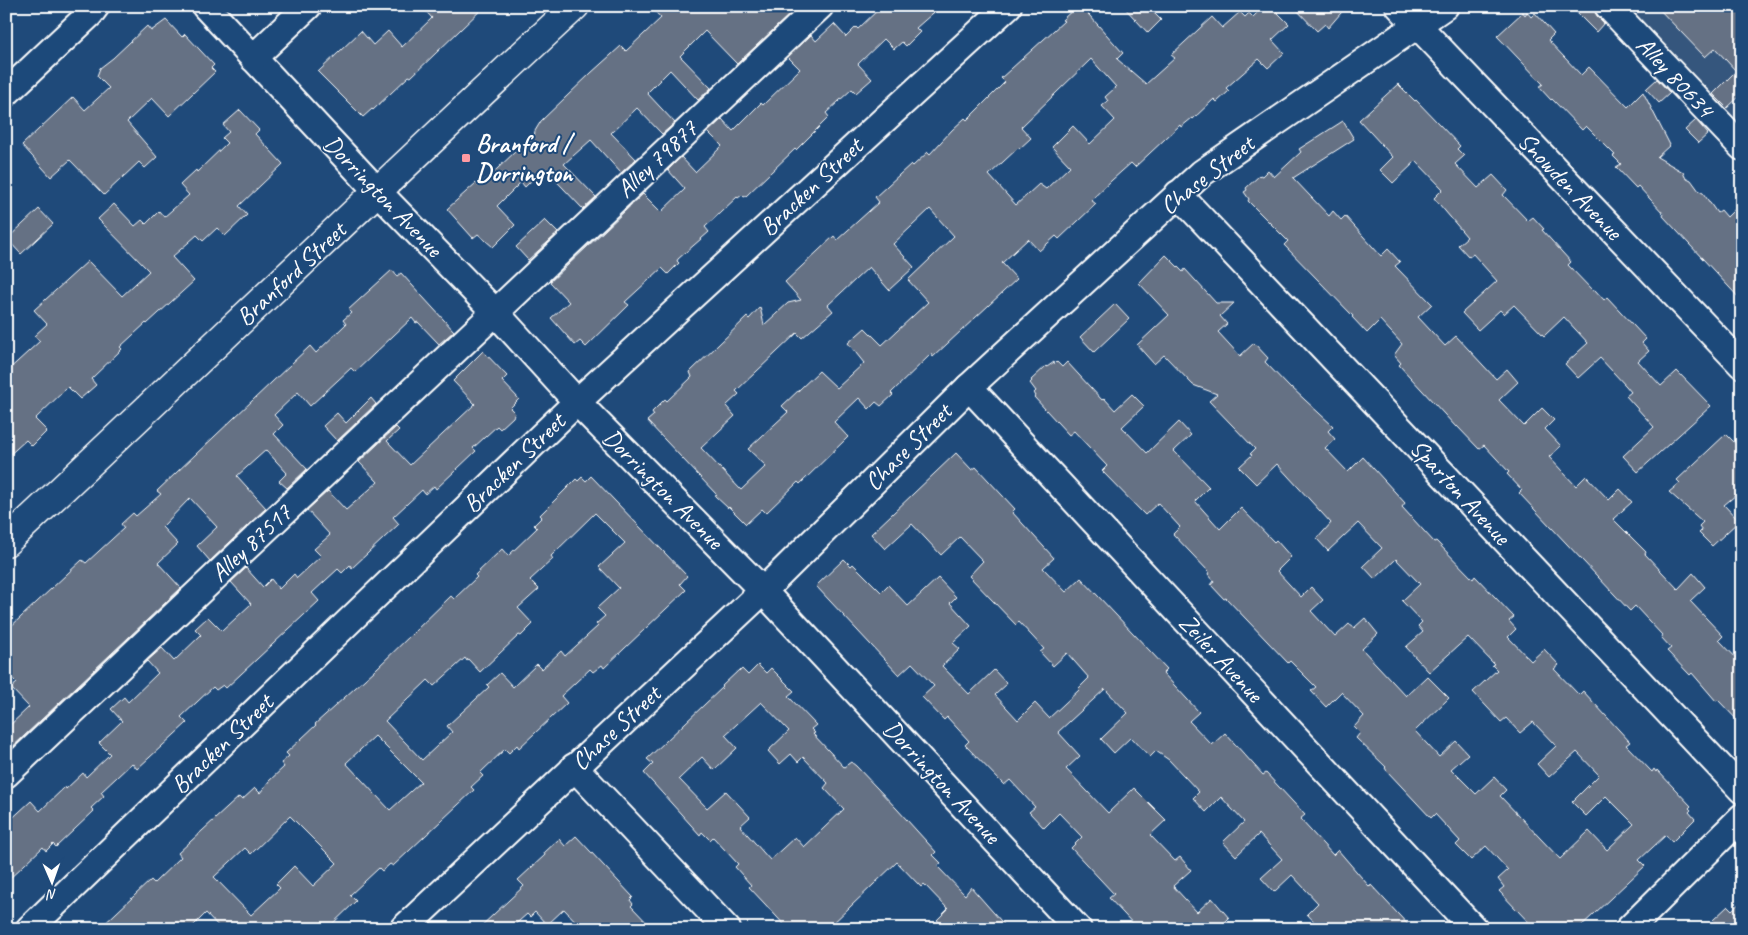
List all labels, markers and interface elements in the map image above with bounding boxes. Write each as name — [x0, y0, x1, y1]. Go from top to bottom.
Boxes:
street label: Alley 80634 — [1629, 30, 1723, 126]
street label: Alley 79877 — [610, 112, 706, 205]
street label: Snowden Avenue — [1511, 125, 1631, 248]
street label: Chase Street — [1153, 127, 1263, 222]
street label: Dorrington Avenue — [317, 128, 451, 265]
place label: Branford / Dorrington — [476, 128, 575, 189]
street label: Bracken Street — [753, 129, 871, 243]
marker: Branford / Dorrington — [460, 152, 472, 164]
street label: Branford Street — [229, 213, 355, 333]
street label: Chase Street — [857, 395, 960, 498]
street label: Bracken Street — [456, 404, 574, 520]
street label: Dorrington Avenue — [596, 422, 732, 558]
street label: Sparton Avenue — [1403, 432, 1518, 553]
street label: Alley 87517 — [204, 496, 300, 589]
street label: Zeiler Avenue — [1172, 607, 1271, 710]
street label: Chase Street — [565, 677, 669, 778]
street label: Bracken Street — [164, 685, 282, 801]
street label: Dorrington Avenue — [876, 713, 1009, 852]
north arrow — [28, 858, 78, 908]
text: N — [45, 886, 57, 903]

